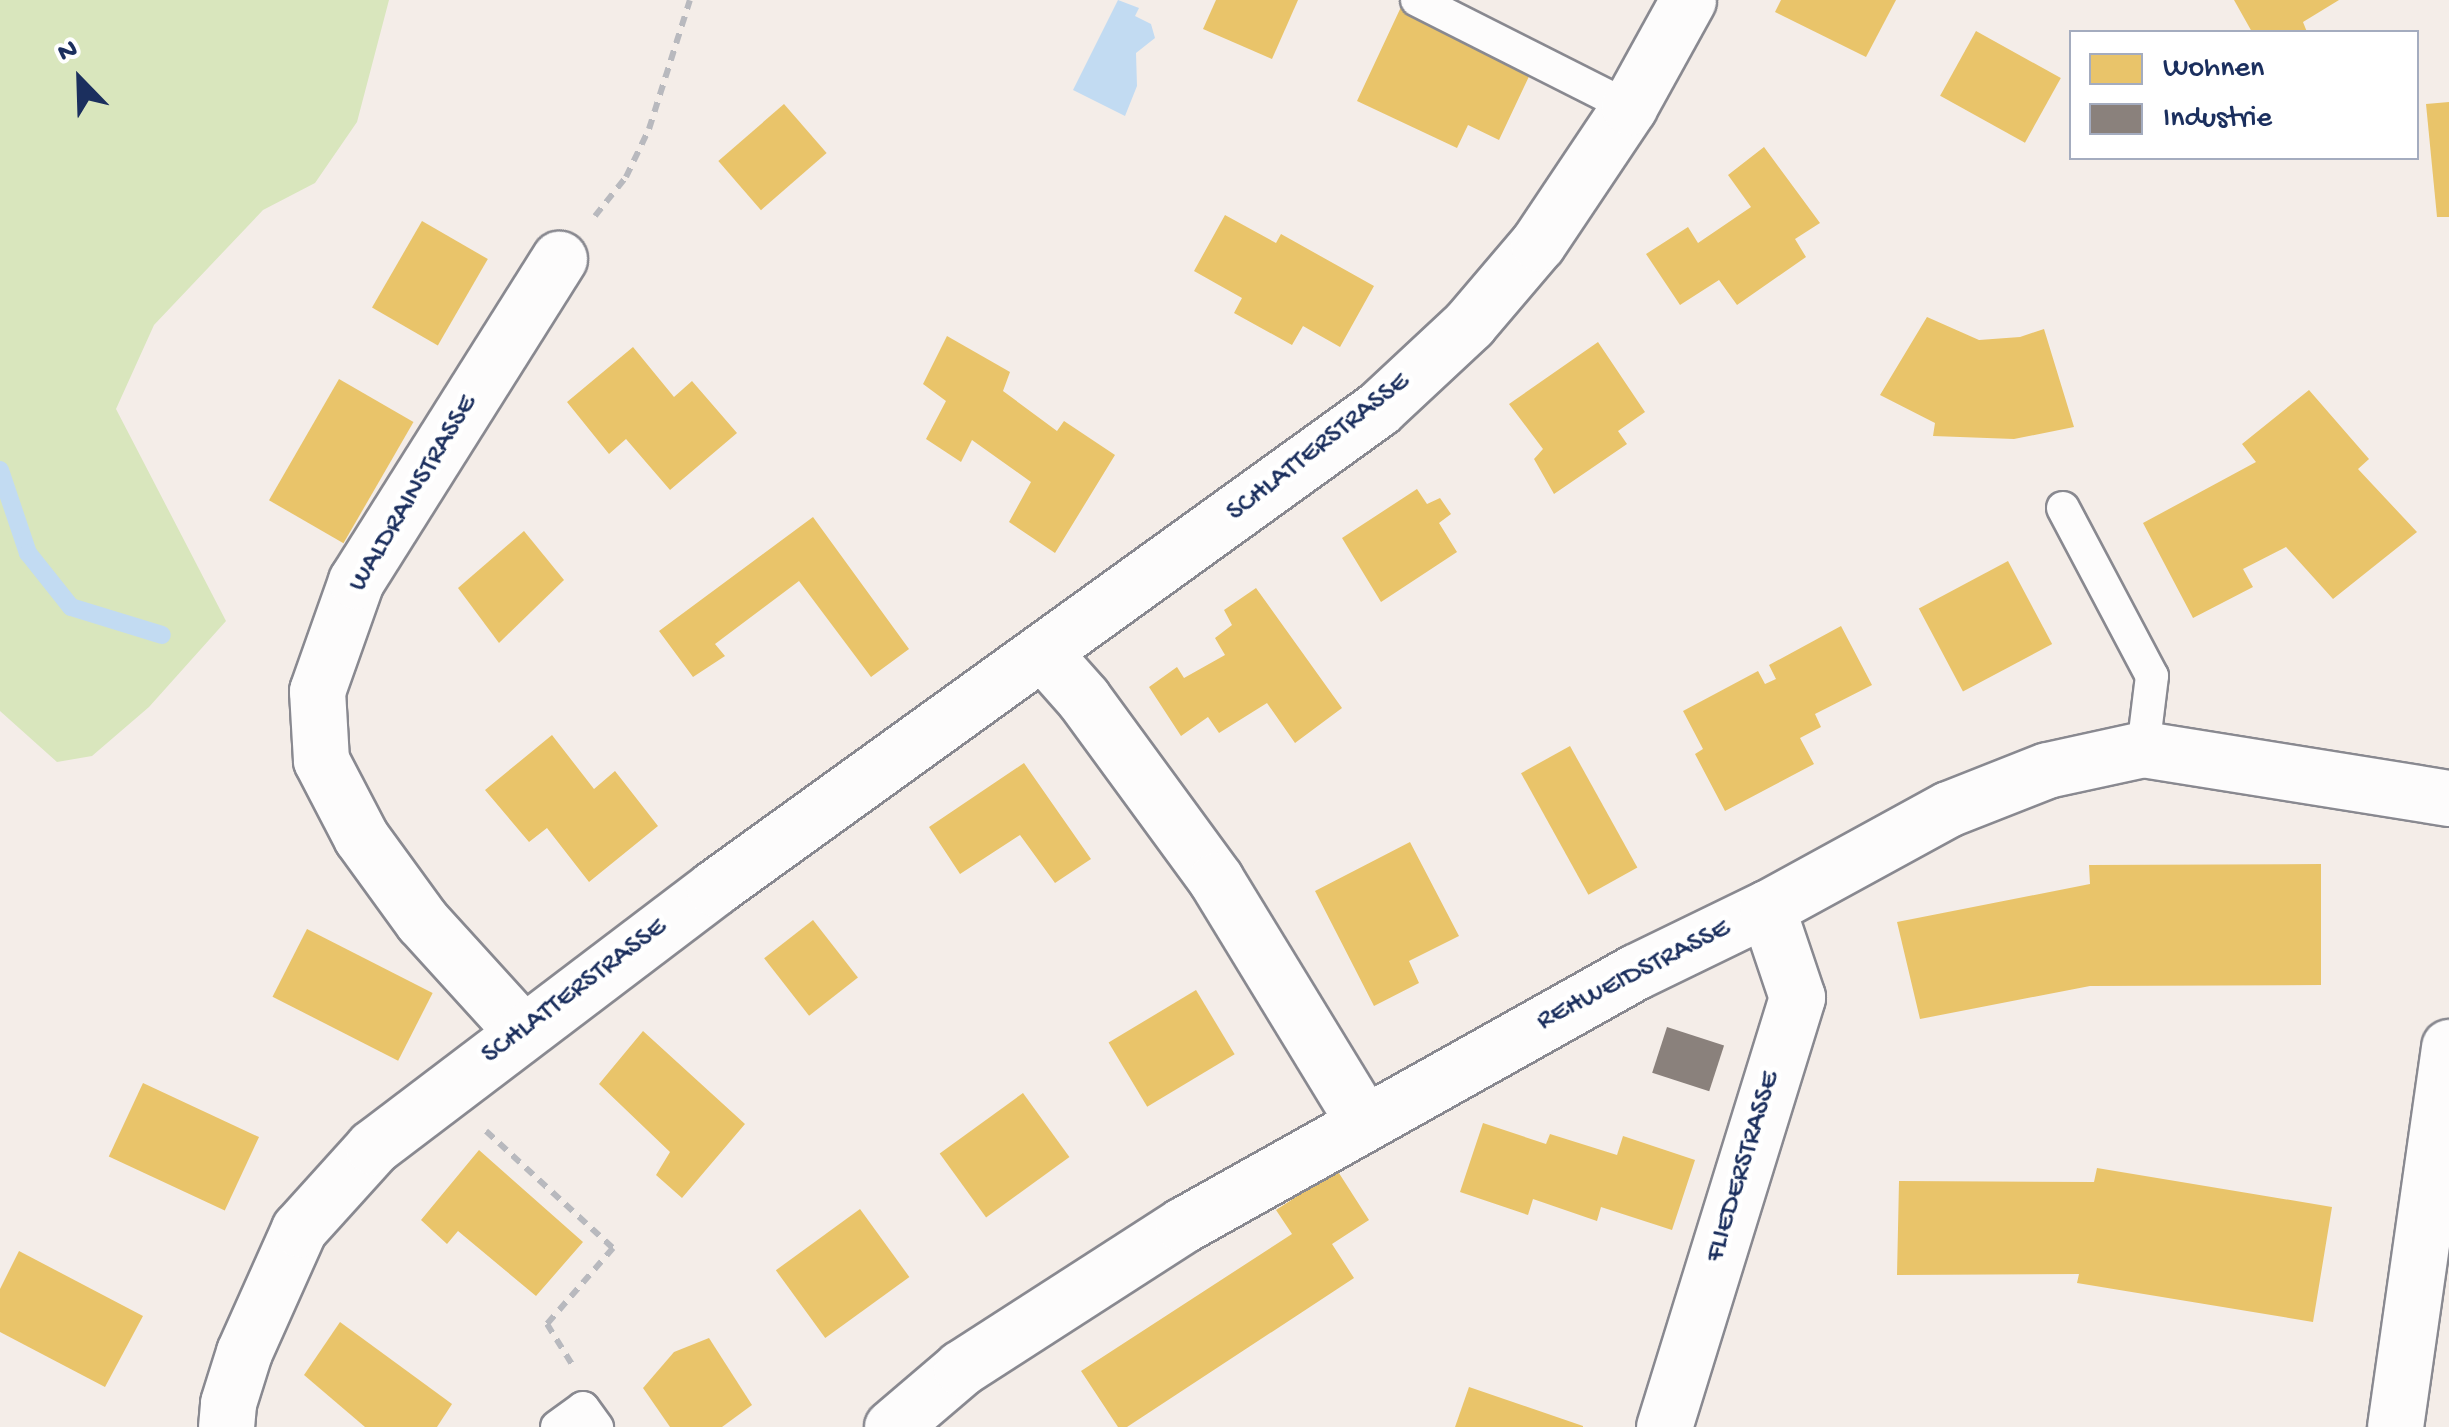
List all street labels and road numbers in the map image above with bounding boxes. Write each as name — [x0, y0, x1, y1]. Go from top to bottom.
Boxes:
street label: SCHLATTERSTRASSE — [1221, 366, 1417, 530]
street label: WALDRAINSTRASSE — [342, 390, 486, 598]
street label: SCHLATTERSTRASSE — [476, 911, 674, 1073]
street label: REHWEIDSTRASSE — [1532, 913, 1736, 1039]
street label: FLIEDERSTRASSE — [1699, 1068, 1789, 1266]

